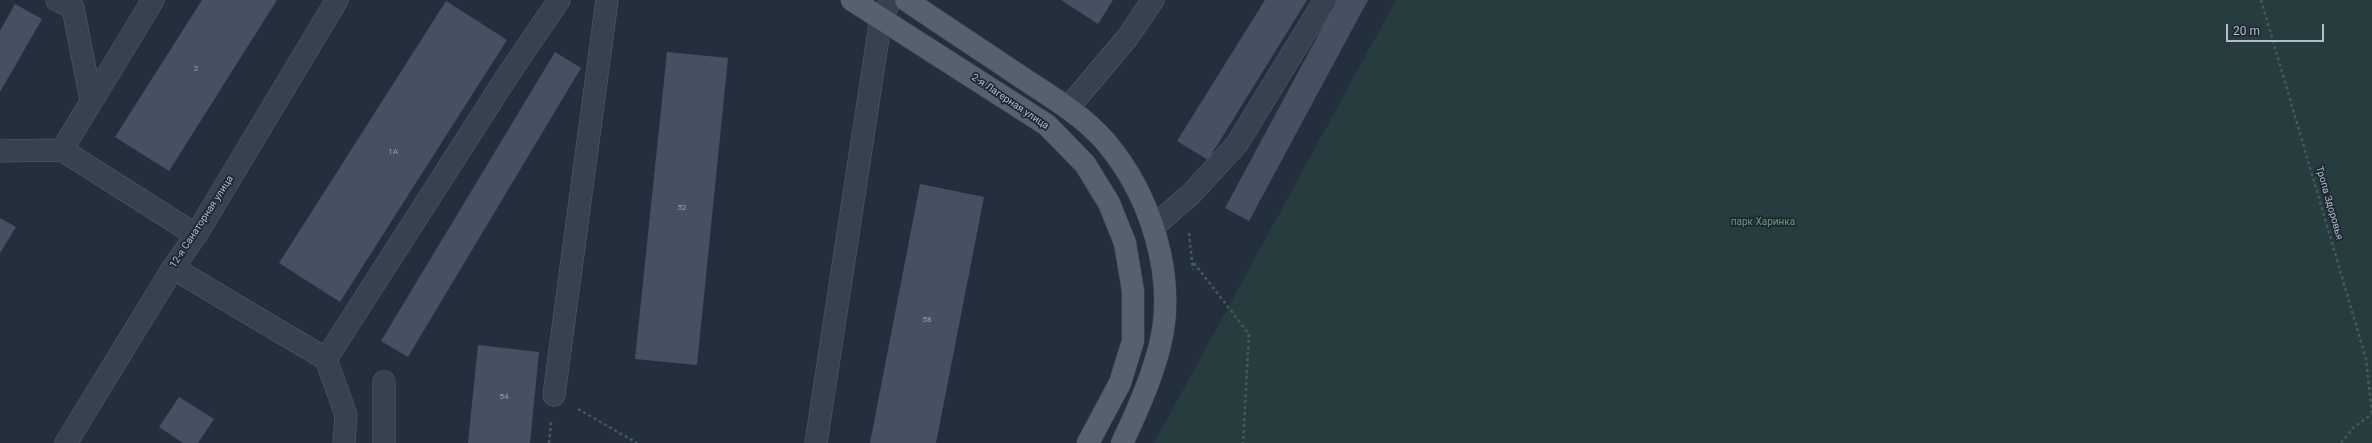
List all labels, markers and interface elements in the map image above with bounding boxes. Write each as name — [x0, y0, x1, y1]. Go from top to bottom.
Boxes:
scale bar — [2228, 16, 2326, 42]
text: 20 m — [2233, 24, 2260, 38]
house number: 2 — [194, 64, 198, 74]
street label: 2-я Лагерная улица — [969, 72, 1051, 132]
house number: 1А — [388, 147, 398, 157]
street label: Тропа Здоровья — [2313, 165, 2345, 241]
street label: 12-я Санаторная улица — [168, 174, 236, 270]
house number: 52 — [678, 203, 686, 213]
park label: парк Харинка — [1731, 216, 1795, 228]
house number: 58 — [923, 315, 931, 325]
house number: 54 — [500, 392, 508, 402]

